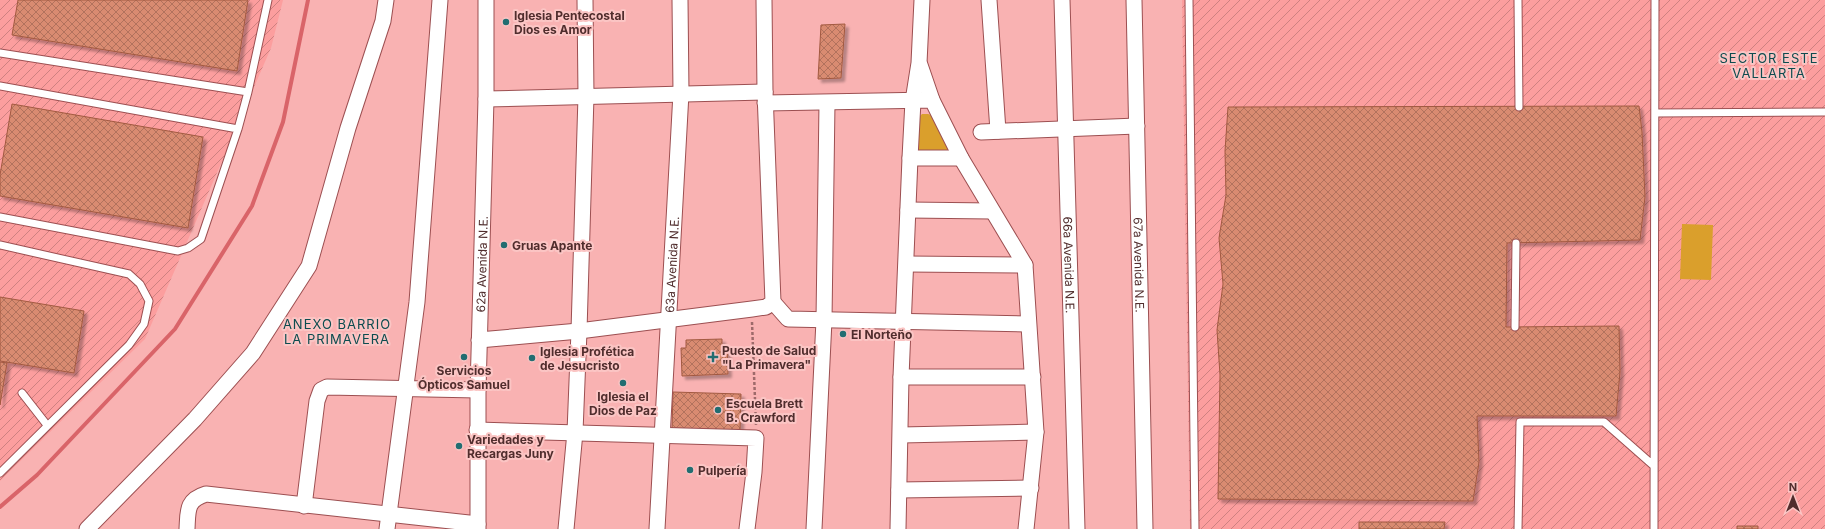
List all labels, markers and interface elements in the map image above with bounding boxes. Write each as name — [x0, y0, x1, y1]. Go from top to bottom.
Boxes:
place label: Iglesia Pentecostal Dios es Amor — [514, 8, 625, 37]
marker: Iglesia Pentecostal Dios es Amor — [501, 17, 511, 27]
district label: SECTOR ESTE VALLARTA — [1720, 50, 1818, 81]
street label: 62a Avenida N.E. — [473, 216, 490, 313]
street label: 63a Avenida N.E. — [661, 216, 682, 313]
street label: 66a Avenida N.E. — [1061, 216, 1078, 313]
street label: 67a Avenida N.E. — [1131, 217, 1148, 313]
place label: Gruas Apante — [512, 238, 592, 253]
marker: Gruas Apante — [499, 240, 509, 250]
district label: ANEXO BARRIO LA PRIMAVERA — [283, 316, 391, 347]
place label: El Norteño — [851, 327, 912, 342]
marker: El Norteño — [838, 329, 848, 339]
place label: Puesto de Salud "La Primavera" — [722, 343, 816, 372]
place label: Iglesia Profética de Jesucristo — [540, 344, 634, 373]
marker: Puesto de Salud "La Primavera" — [707, 351, 719, 363]
marker: Servicios Ópticos Samuel — [459, 352, 469, 362]
marker: Iglesia Profética de Jesucristo — [527, 353, 537, 363]
place label: Servicios Ópticos Samuel — [418, 363, 510, 392]
marker: Iglesia el Dios de Paz — [618, 378, 628, 388]
place label: Iglesia el Dios de Paz — [589, 389, 657, 418]
place label: Escuela Brett B. Crawford — [726, 396, 803, 425]
marker: Escuela Brett B. Crawford — [713, 405, 723, 415]
place label: Variedades y Recargas Juny — [467, 432, 554, 461]
marker: Variedades y Recargas Juny — [454, 441, 464, 451]
place label: Pulpería — [698, 463, 746, 478]
marker: Pulpería — [685, 465, 695, 475]
north arrow — [1773, 477, 1813, 517]
text: N — [1789, 480, 1797, 494]

